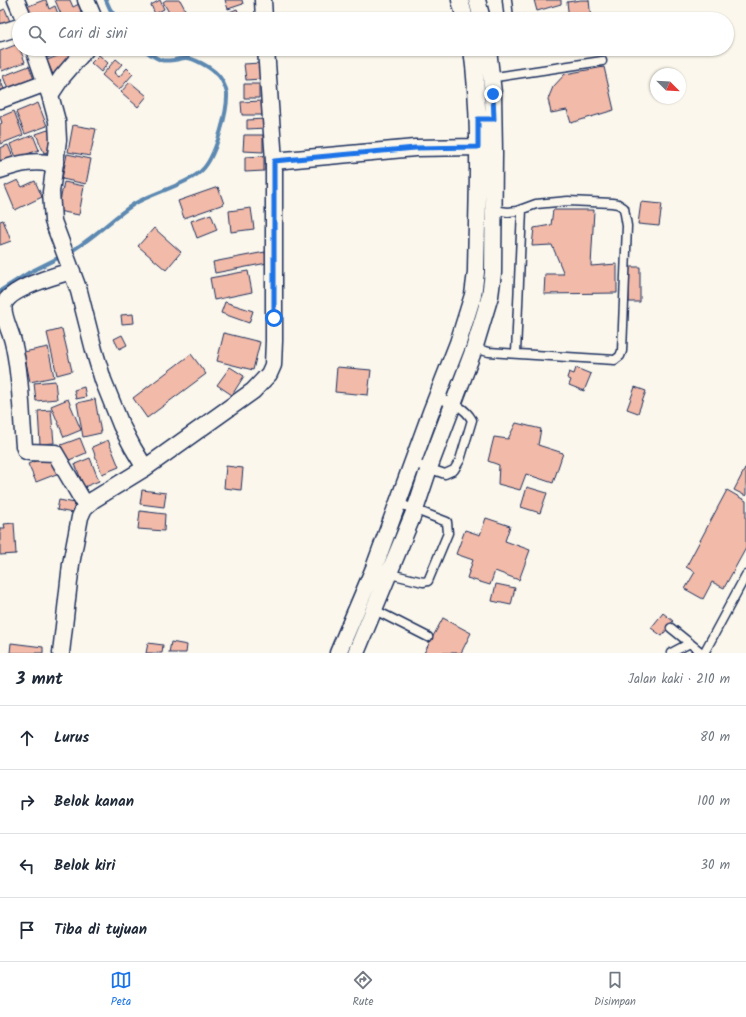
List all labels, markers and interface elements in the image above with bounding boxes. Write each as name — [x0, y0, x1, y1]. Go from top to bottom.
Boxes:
search box — [12, 12, 734, 56]
text: Cari di sini — [58, 22, 127, 46]
icon: search — [26, 23, 48, 45]
north arrow — [650, 68, 686, 104]
route end — [484, 85, 502, 103]
route start — [265, 309, 283, 327]
text: 3 mnt — [16, 666, 63, 693]
text: Jalan kaki · 210 m — [628, 669, 730, 690]
text: Lurus — [54, 726, 89, 750]
icon: ahead — [16, 727, 38, 749]
text: 80 m — [700, 727, 730, 748]
text: Belok kanan — [54, 790, 134, 814]
icon: right — [16, 791, 38, 813]
text: 100 m — [697, 791, 730, 812]
text: Belok kiri — [54, 854, 115, 878]
icon: left — [16, 855, 38, 877]
text: 30 m — [701, 855, 730, 876]
text: Tiba di tujuan — [54, 918, 147, 942]
icon: arrive — [16, 919, 38, 941]
tab: Peta — [110, 969, 132, 1011]
tab: Rute — [352, 969, 374, 1011]
tab: Disimpan — [594, 969, 636, 1011]

